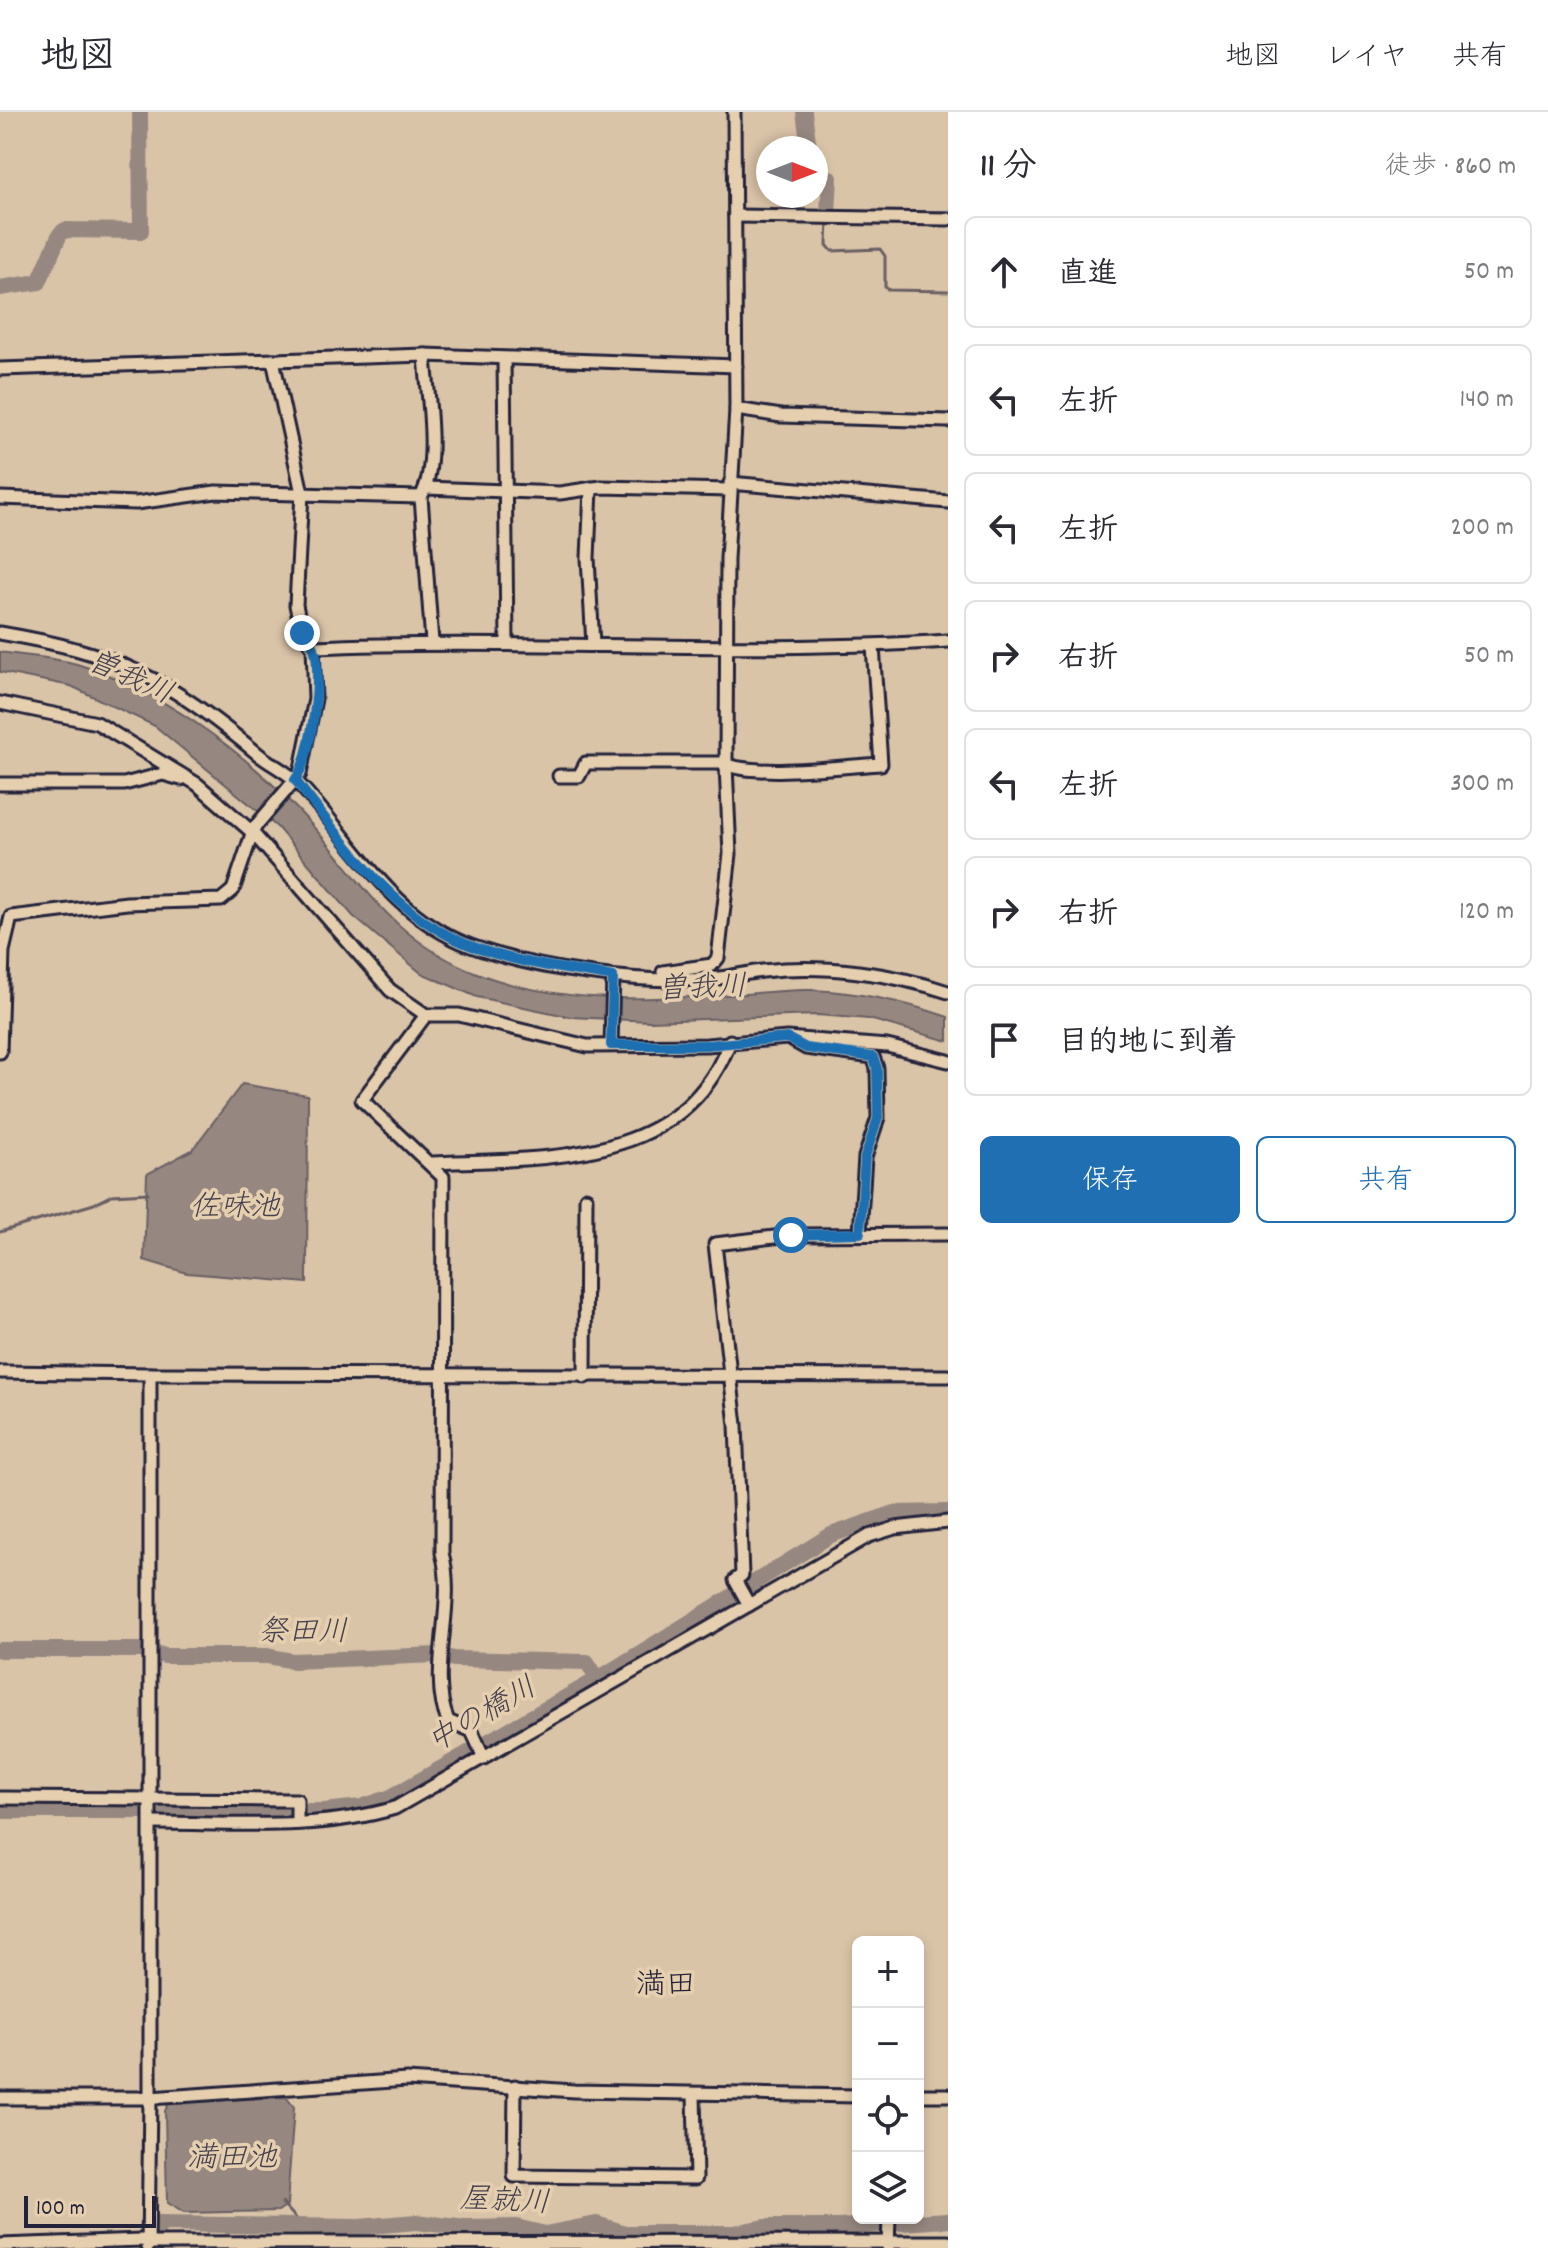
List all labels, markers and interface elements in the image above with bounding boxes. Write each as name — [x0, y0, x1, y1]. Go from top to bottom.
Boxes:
text: 地図 — [40, 32, 116, 87]
text: 地図 — [1225, 39, 1281, 79]
text: レイヤ — [1325, 39, 1408, 79]
text: 共有 — [1452, 39, 1508, 79]
north arrow — [756, 136, 828, 208]
text: 11 分 — [980, 144, 1037, 193]
text: 徒歩 · 860 m — [1385, 149, 1516, 186]
icon: ahead — [982, 250, 1026, 294]
text: 50 m — [1464, 254, 1514, 291]
text: 直進 — [1058, 255, 1118, 298]
icon: left — [982, 378, 1026, 422]
text: 140 m — [1460, 382, 1514, 419]
text: 左折 — [1058, 383, 1118, 426]
icon: left — [982, 506, 1026, 550]
text: 200 m — [1450, 510, 1514, 547]
text: 左折 — [1058, 511, 1118, 554]
route end — [284, 615, 320, 651]
icon: right — [982, 634, 1026, 678]
text: 50 m — [1464, 638, 1514, 675]
text: 右折 — [1058, 639, 1118, 682]
water label: 曽我川 — [79, 642, 179, 718]
icon: left — [982, 762, 1026, 806]
text: 300 m — [1450, 766, 1514, 803]
text: 左折 — [1058, 767, 1118, 810]
icon: right — [982, 890, 1026, 934]
text: 120 m — [1459, 894, 1514, 931]
text: 右折 — [1058, 895, 1118, 938]
water label: 曽我川 — [656, 967, 748, 1014]
icon: arrive — [982, 1018, 1026, 1062]
text: 目的地に到着 — [1058, 1023, 1238, 1066]
button: 保存 — [980, 1136, 1240, 1223]
button: 共有 — [1256, 1136, 1516, 1223]
water label: 佐味池 — [190, 1188, 281, 1231]
route start — [773, 1217, 809, 1253]
water label: 祭田川 — [258, 1613, 348, 1656]
water label: 中の橋川 — [421, 1668, 546, 1766]
map controls — [852, 1936, 924, 2224]
button: + — [852, 1936, 924, 2008]
district label: 満田 — [636, 1966, 696, 2009]
button: − — [852, 2008, 924, 2080]
button: locate — [852, 2080, 924, 2152]
water label: 満田池 — [187, 2139, 278, 2182]
button: layers — [852, 2152, 924, 2224]
water label: 屋就川 — [459, 2180, 551, 2227]
scale bar — [24, 2192, 156, 2228]
text: 100 m — [36, 2194, 85, 2225]

